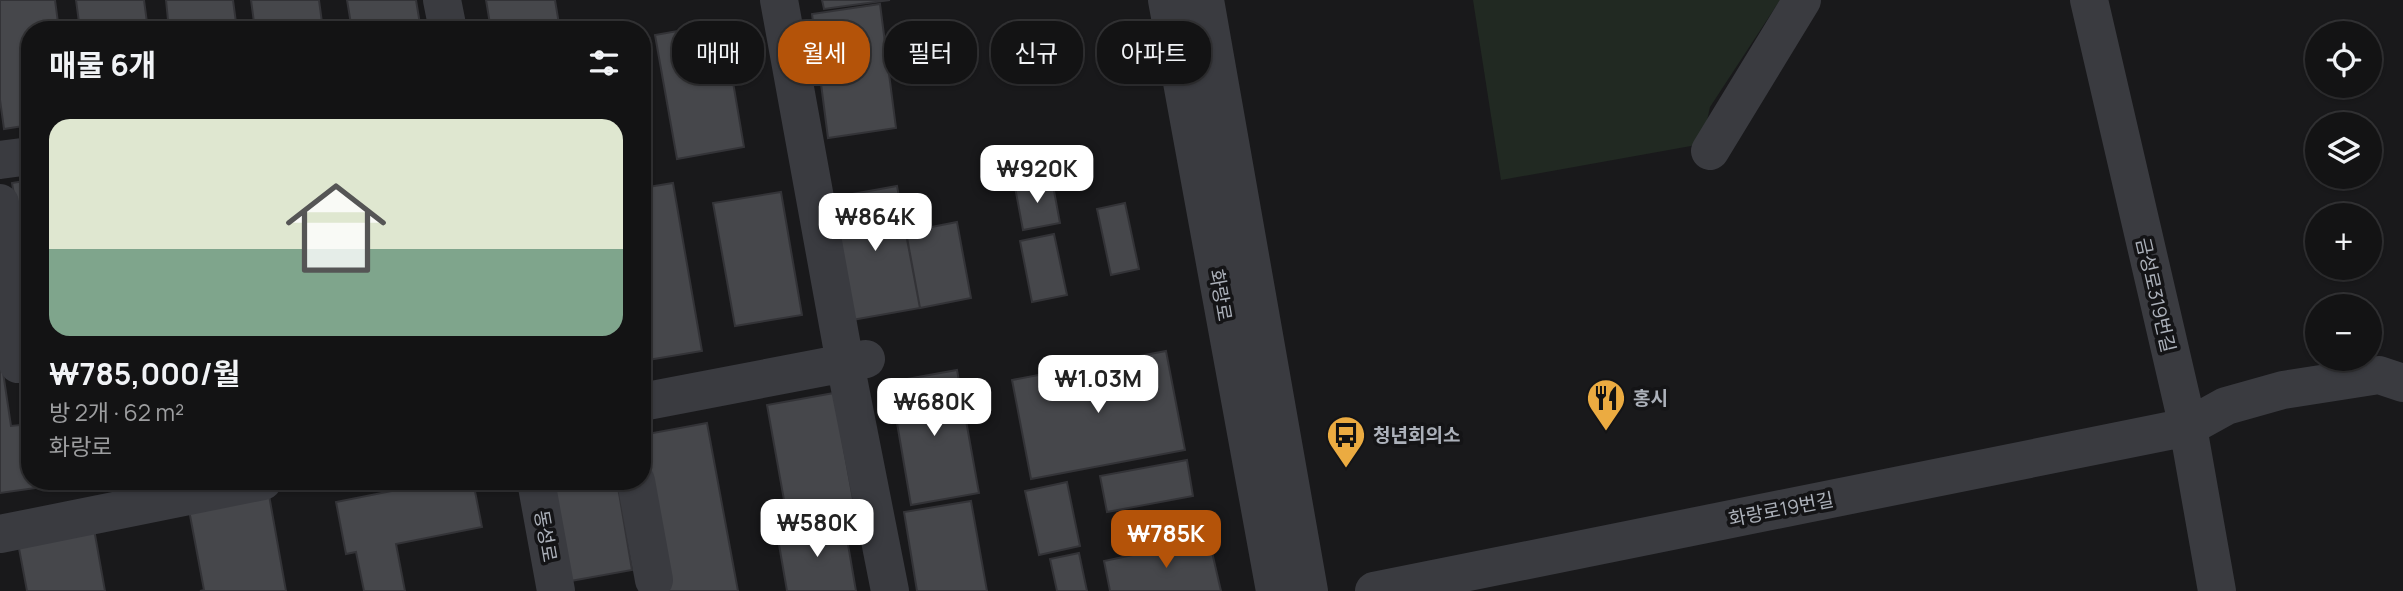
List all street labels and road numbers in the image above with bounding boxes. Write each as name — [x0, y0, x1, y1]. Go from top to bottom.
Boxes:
street label: 금성로319번길 — [2130, 235, 2182, 355]
street label: 화랑로 — [1204, 267, 1238, 323]
street label: 화랑로19번길 — [1726, 486, 1836, 532]
street label: 동성로 — [529, 508, 563, 564]

